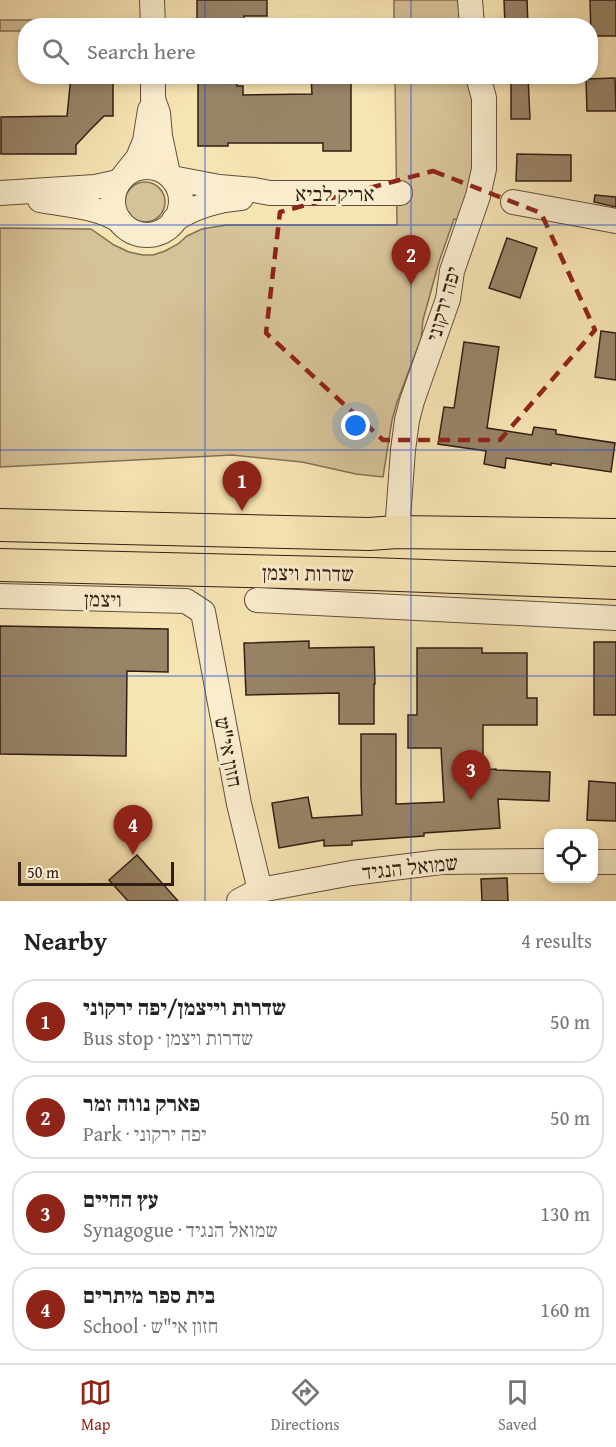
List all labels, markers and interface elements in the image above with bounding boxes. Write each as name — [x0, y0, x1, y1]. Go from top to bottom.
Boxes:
search box — [18, 18, 598, 84]
icon: search — [39, 35, 72, 68]
text: Search here — [87, 35, 196, 67]
street label: אריק לביא — [295, 178, 375, 209]
pin: 2 — [392, 236, 430, 285]
street label: יפה ירקוני — [418, 263, 469, 345]
your location — [341, 411, 370, 440]
pin: 1 — [222, 462, 262, 511]
street label: שדרות ויצמן — [262, 557, 354, 589]
street label: ויצמן — [84, 583, 122, 615]
street label: חזון אי"ש — [207, 714, 251, 790]
pin: 3 — [452, 750, 490, 800]
pin: 4 — [114, 806, 152, 855]
map controls — [544, 829, 598, 883]
button: locate — [544, 829, 598, 883]
street label: שמואל הנגיד — [360, 847, 460, 887]
scale bar — [18, 859, 174, 886]
text: 50 m — [27, 860, 59, 884]
text: Nearby — [24, 921, 107, 960]
text: 4 results — [521, 926, 592, 955]
text: שדרות וייצמן/יפה ירקוני — [83, 991, 286, 1023]
text: 1 — [40, 1007, 51, 1036]
text: 50 m — [550, 1007, 590, 1036]
text: Bus stop · שדרות ויצמן — [83, 1023, 253, 1052]
text: פארק נווה זמר — [83, 1087, 200, 1119]
text: 2 — [40, 1103, 51, 1132]
text: 50 m — [550, 1103, 590, 1132]
text: Park · יפה ירקוני — [83, 1119, 207, 1148]
text: עץ החיים — [83, 1183, 158, 1215]
text: 3 — [40, 1199, 51, 1228]
text: 130 m — [540, 1199, 590, 1228]
text: Synagogue · שמואל הנגיד — [83, 1215, 278, 1244]
text: בית ספר מיתרים — [83, 1279, 215, 1311]
text: 4 — [40, 1295, 51, 1324]
text: 160 m — [540, 1295, 590, 1324]
text: School · חזון אי"ש — [83, 1311, 218, 1340]
tab: Map — [79, 1376, 112, 1436]
tab: Directions — [271, 1376, 340, 1436]
tab: Saved — [498, 1376, 537, 1436]

